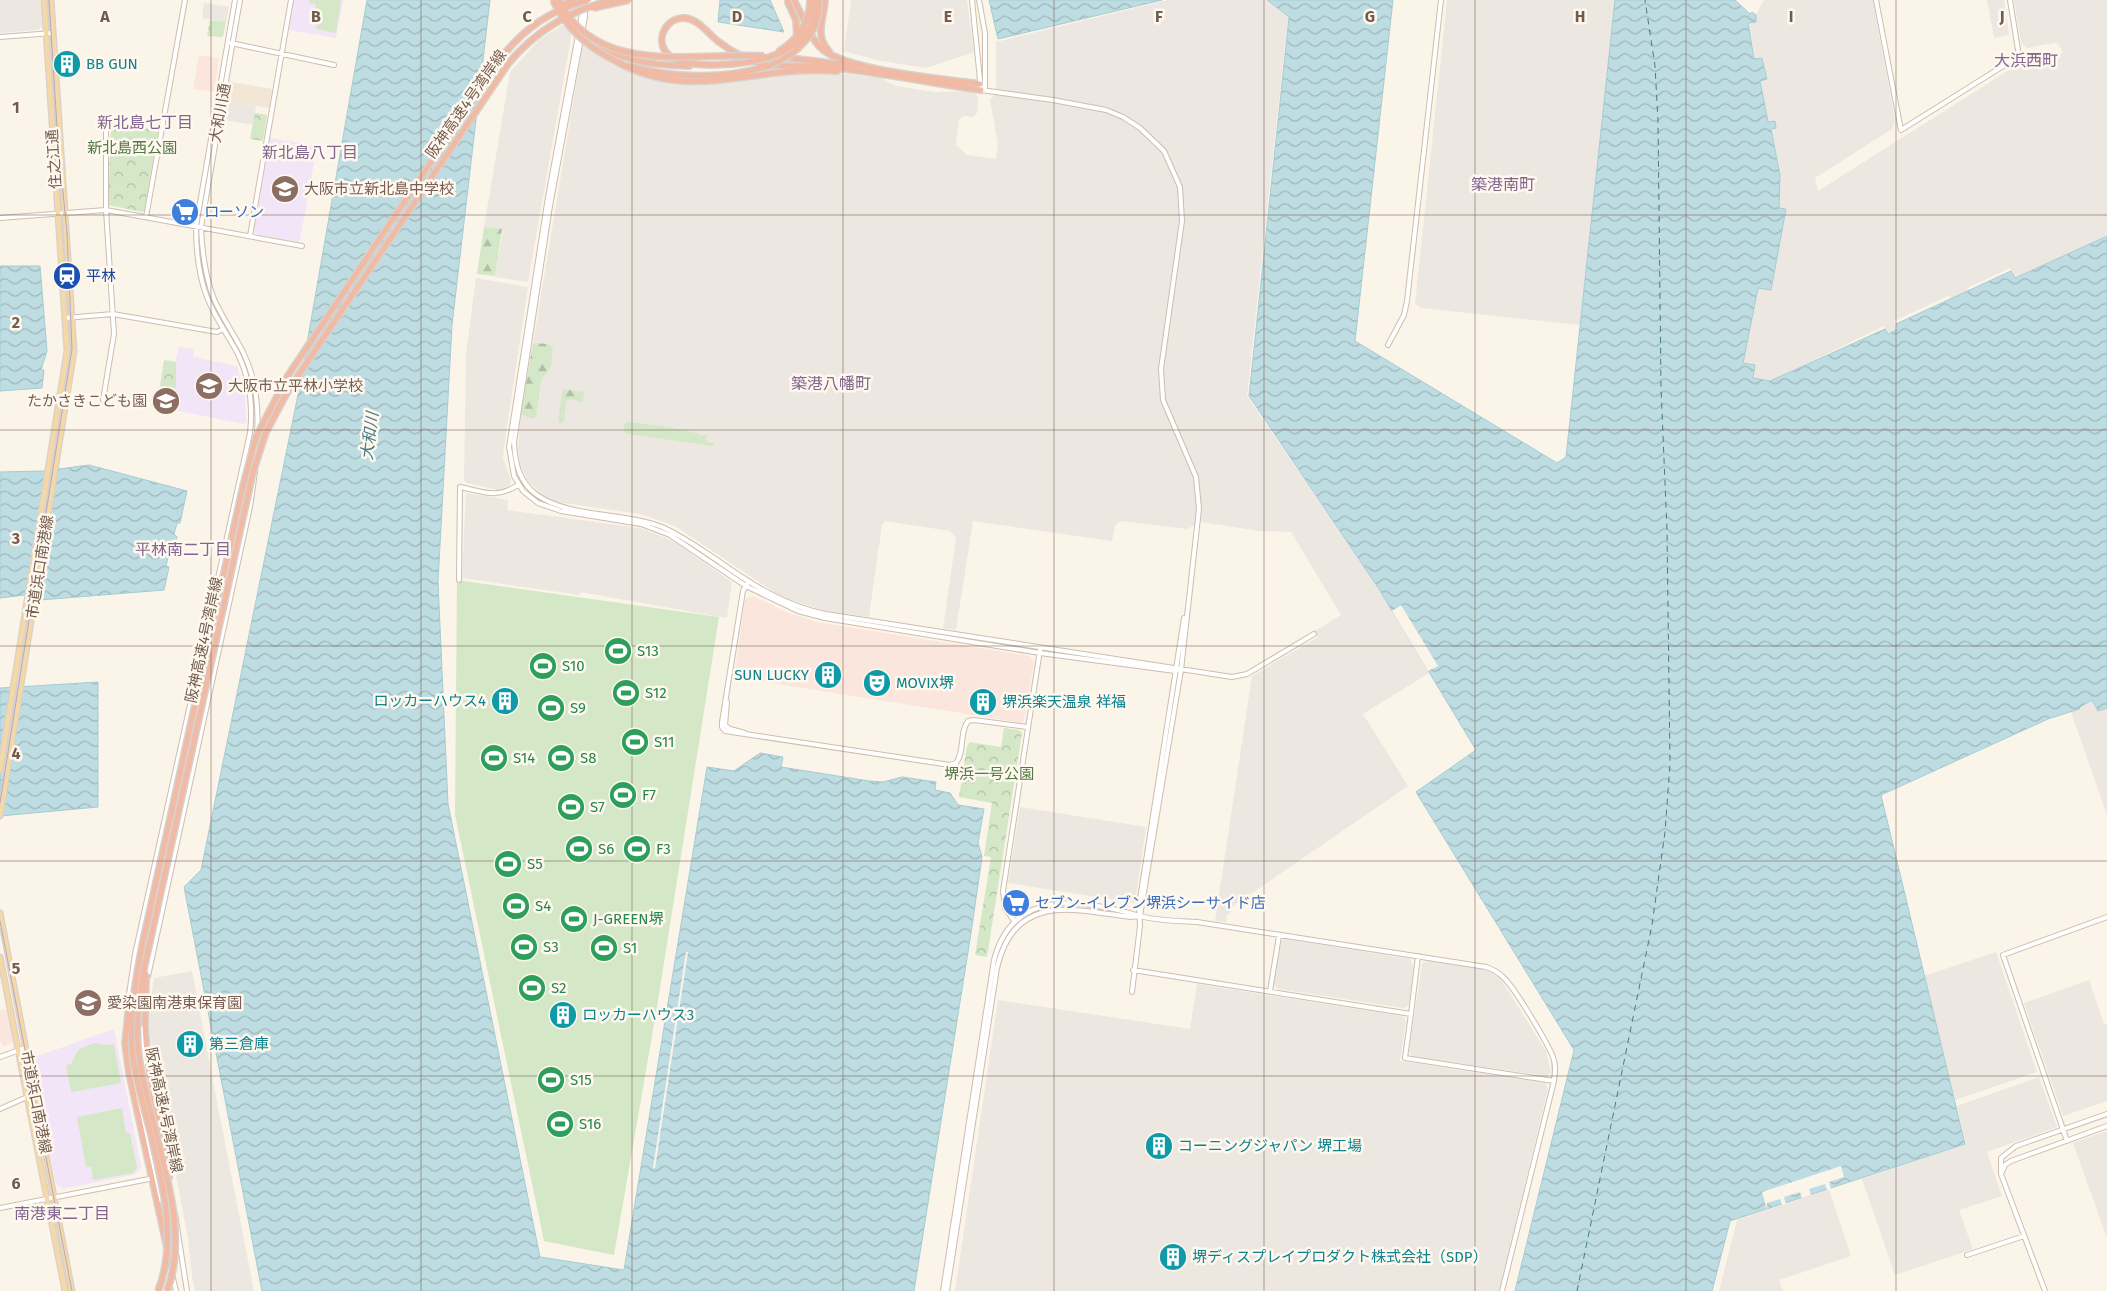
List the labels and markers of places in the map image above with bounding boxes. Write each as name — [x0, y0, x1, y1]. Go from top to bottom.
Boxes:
building icon: BB GUN — [52, 49, 82, 79]
place label: BB GUN — [86, 55, 138, 73]
school or university icon: 大阪市立新北島中学校 — [270, 174, 300, 204]
place label: 大阪市立新北島中学校 — [304, 180, 454, 198]
supermarket icon: ローソン — [170, 197, 200, 227]
place label: ローソン — [204, 203, 264, 221]
station icon: 平林 — [52, 261, 82, 291]
place label: 平林 — [86, 267, 116, 285]
school or university icon: 大阪市立平林小学校 — [194, 371, 224, 401]
place label: 大阪市立平林小学校 — [228, 377, 363, 395]
school or university icon: たかさきこども園 — [151, 386, 181, 416]
place label: たかさきこども園 — [27, 392, 147, 410]
sports icon: S13 — [603, 636, 633, 666]
place label: S13 — [637, 642, 659, 660]
sports icon: S10 — [528, 651, 558, 681]
place label: S10 — [562, 657, 585, 675]
building icon: SUN LUCKY — [813, 660, 843, 690]
place label: SUN LUCKY — [734, 666, 810, 684]
theatre icon: MOVIX堺 — [862, 668, 892, 698]
place label: MOVIX堺 — [896, 674, 954, 692]
sports icon: S12 — [611, 678, 641, 708]
place label: S12 — [645, 684, 667, 702]
building icon: ロッカーハウス4 — [490, 686, 520, 716]
building icon: 堺浜楽天温泉 祥福 — [968, 687, 998, 717]
place label: ロッカーハウス4 — [373, 692, 486, 710]
sports icon: S9 — [536, 693, 566, 723]
place label: 堺浜楽天温泉 祥福 — [1002, 693, 1126, 711]
place label: S9 — [570, 699, 586, 717]
sports icon: S11 — [620, 727, 650, 757]
place label: S11 — [654, 733, 675, 751]
sports icon: S14 — [479, 743, 509, 773]
sports icon: S8 — [546, 743, 576, 773]
place label: S14 — [513, 749, 535, 767]
place label: S8 — [580, 749, 596, 767]
sports icon: F7 — [608, 780, 638, 810]
place label: F7 — [642, 786, 656, 804]
sports icon: S7 — [556, 792, 586, 822]
place label: S7 — [590, 798, 605, 816]
sports icon: S6 — [564, 834, 594, 864]
sports icon: F3 — [622, 834, 652, 864]
place label: S6 — [598, 840, 614, 858]
place label: F3 — [656, 840, 671, 858]
sports icon: S5 — [493, 849, 523, 879]
place label: S5 — [527, 855, 543, 873]
supermarket icon: セブン-イレブン堺浜シーサイド店 — [1001, 888, 1031, 918]
sports icon: S4 — [501, 891, 531, 921]
place label: セブン-イレブン堺浜シーサイド店 — [1035, 894, 1266, 912]
place label: S4 — [535, 897, 551, 915]
sports icon: J-GREEN堺 — [559, 904, 589, 934]
place label: J-GREEN堺 — [593, 910, 663, 928]
sports icon: S3 — [509, 932, 539, 962]
sports icon: S1 — [589, 933, 619, 963]
place label: S3 — [543, 938, 559, 956]
place label: S1 — [623, 939, 637, 957]
sports icon: S2 — [517, 973, 547, 1003]
place label: S2 — [551, 979, 566, 997]
school or university icon: 愛染園南港東保育園 — [73, 988, 103, 1018]
place label: 愛染園南港東保育園 — [107, 994, 242, 1012]
building icon: ロッカーハウス3 — [548, 1000, 578, 1030]
place label: ロッカーハウス3 — [582, 1006, 694, 1024]
building icon: 第三倉庫 — [175, 1029, 205, 1059]
place label: 第三倉庫 — [209, 1035, 269, 1053]
sports icon: S15 — [536, 1065, 566, 1095]
place label: S15 — [570, 1071, 592, 1089]
sports icon: S16 — [545, 1109, 575, 1139]
place label: S16 — [579, 1115, 601, 1133]
building icon: コーニングジャパン 堺工場 — [1144, 1131, 1174, 1161]
place label: コーニングジャパン 堺工場 — [1178, 1137, 1362, 1155]
building icon: 堺ディスプレイプロダクト株式会社（SDP） — [1158, 1242, 1188, 1272]
place label: 堺ディスプレイプロダクト株式会社（SDP） — [1192, 1248, 1488, 1266]

